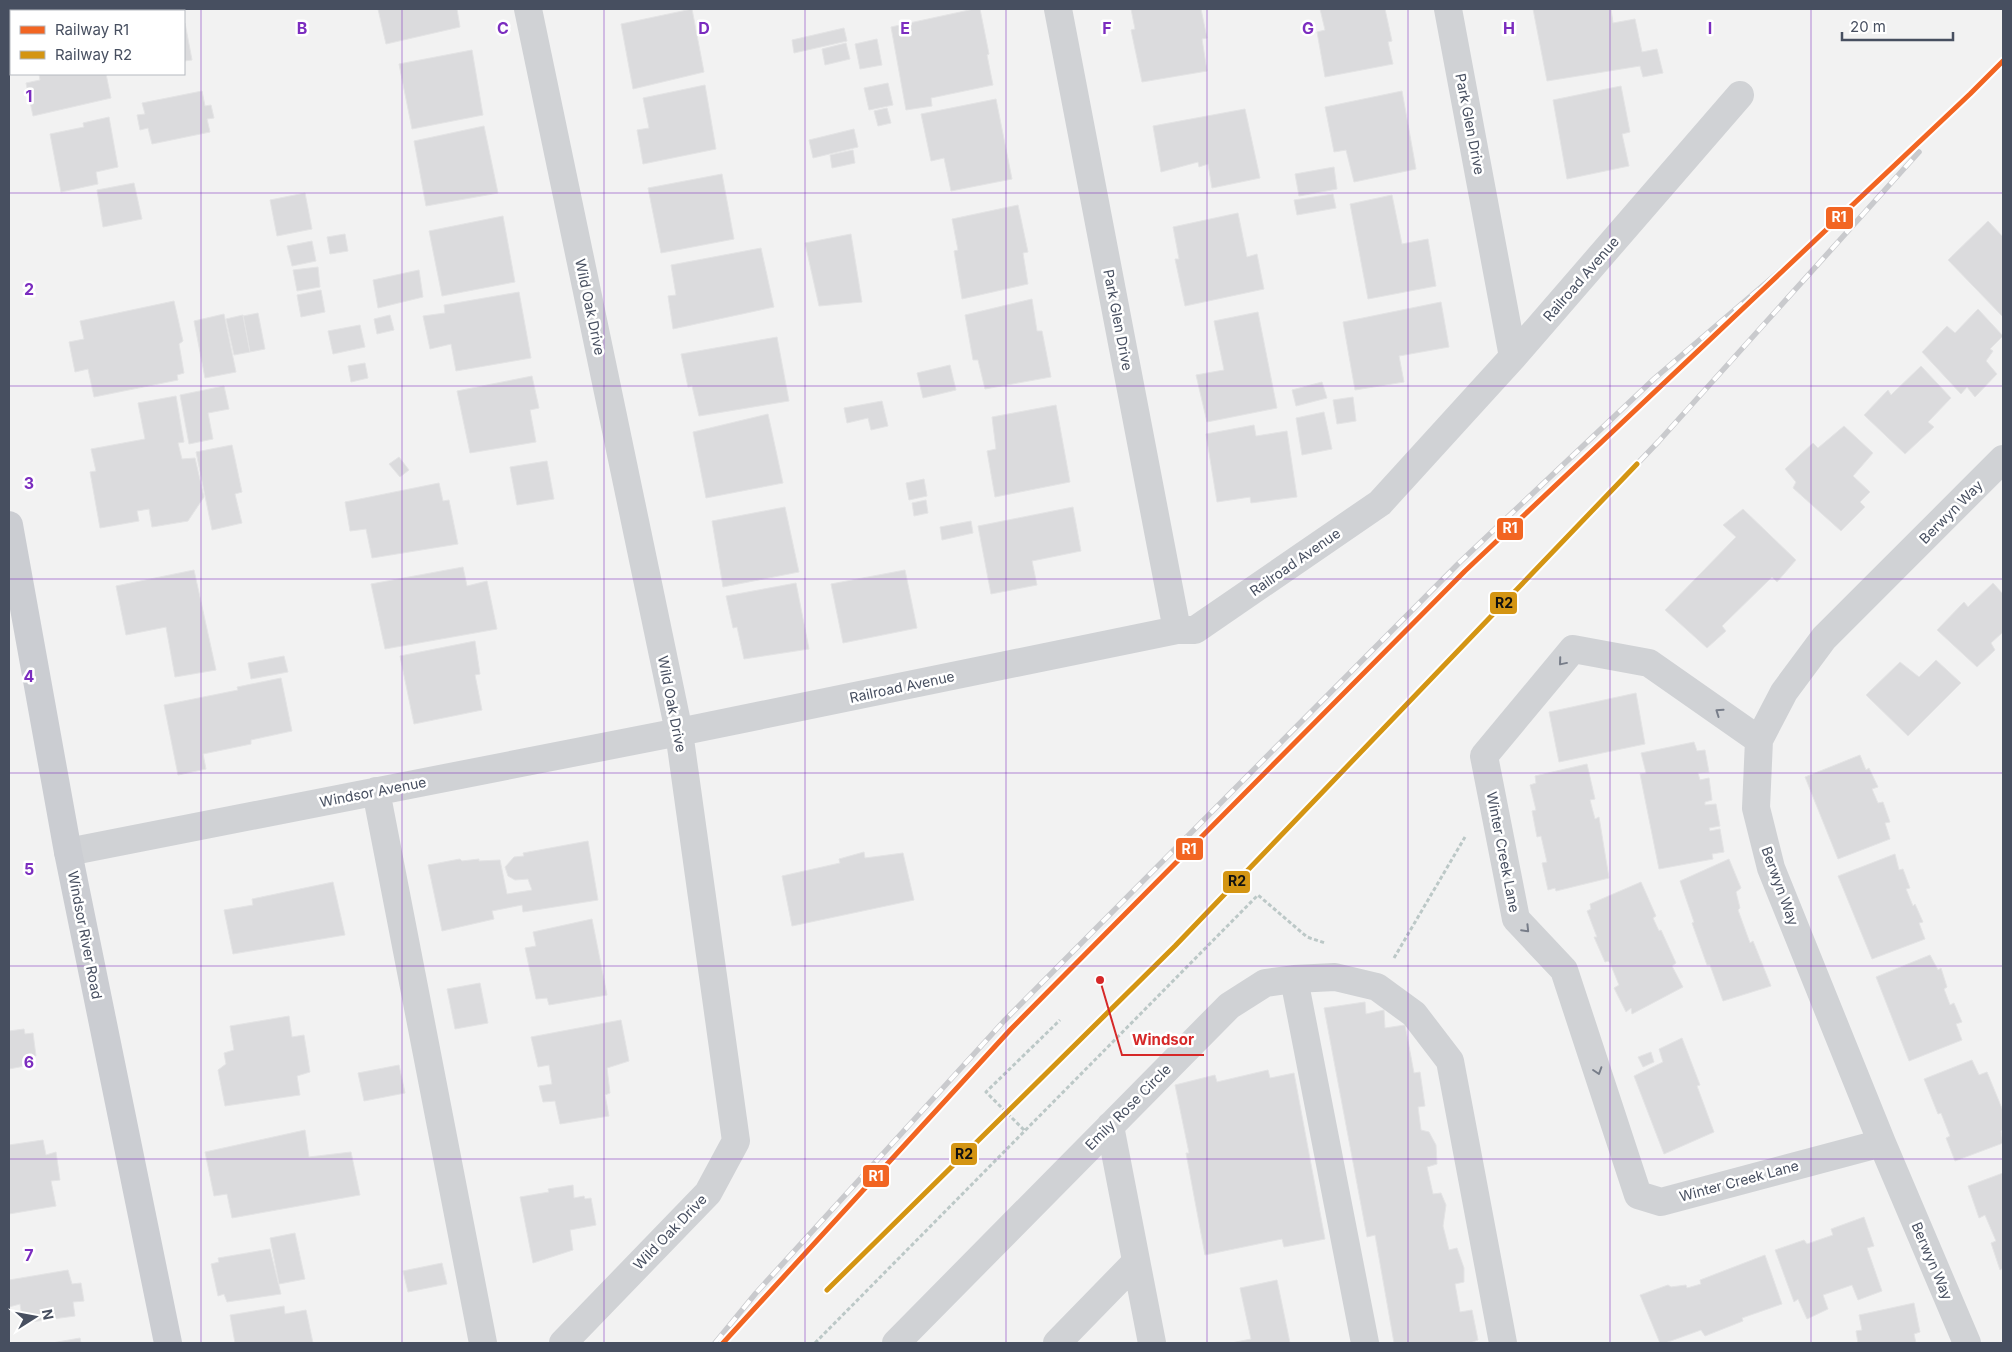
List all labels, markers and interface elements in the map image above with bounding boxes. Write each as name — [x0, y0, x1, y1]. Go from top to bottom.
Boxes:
legend — [10, 10, 185, 75]
scale bar — [1842, 10, 1953, 42]
text: 20 m — [1850, 17, 1886, 36]
text: B — [297, 18, 307, 38]
text: C — [497, 18, 509, 38]
text: D — [698, 18, 710, 38]
text: E — [900, 18, 910, 38]
text: F — [1102, 18, 1112, 38]
text: G — [1302, 18, 1314, 38]
text: H — [1503, 18, 1515, 38]
text: I — [1708, 18, 1712, 38]
text: Railway R1 — [55, 20, 129, 39]
text: Railway R2 — [55, 45, 132, 64]
street label: Park Glen Drive — [1452, 72, 1489, 176]
text: 1 — [26, 86, 32, 106]
line badge: R1 — [1825, 206, 1854, 230]
text: R1 — [1831, 208, 1847, 225]
street label: Railroad Avenue — [1539, 233, 1622, 325]
street label: Wild Oak Drive — [572, 257, 609, 357]
street label: Park Glen Drive — [1100, 268, 1137, 372]
text: 2 — [24, 279, 34, 299]
text: 3 — [24, 473, 34, 493]
street label: Berwyn Way — [1915, 476, 1986, 547]
line badge: R1 — [1496, 517, 1524, 541]
text: R1 — [1502, 519, 1518, 536]
street label: Railroad Avenue — [1246, 524, 1343, 599]
line badge: R2 — [1489, 591, 1518, 615]
text: R2 — [1495, 594, 1513, 611]
street label: Wild Oak Drive — [655, 654, 690, 754]
one-way arrow — [1559, 657, 1568, 666]
text: 4 — [24, 666, 35, 686]
street label: Railroad Avenue — [848, 667, 956, 706]
one-way arrow — [1715, 709, 1725, 718]
street label: Windsor Avenue — [318, 773, 428, 810]
street label: Winter Creek Lane — [1483, 790, 1524, 914]
line badge: R1 — [1175, 837, 1204, 861]
text: R1 — [1181, 840, 1197, 857]
street label: Berwyn Way — [1758, 844, 1803, 928]
text: 5 — [24, 859, 34, 879]
street label: Windsor River Road — [65, 869, 106, 1000]
line badge: R2 — [1222, 870, 1251, 894]
text: R2 — [1228, 872, 1246, 889]
one-way arrow — [1520, 924, 1529, 933]
callout: Windsor — [1122, 1025, 1204, 1055]
text: Windsor — [1132, 1030, 1194, 1049]
text: 6 — [24, 1052, 34, 1072]
street label: Emily Rose Circle — [1081, 1060, 1174, 1153]
one-way arrow — [1592, 1067, 1602, 1075]
line badge: R2 — [950, 1142, 978, 1166]
text: R2 — [955, 1145, 973, 1162]
street label: Winter Creek Lane — [1677, 1156, 1800, 1205]
line badge: R1 — [862, 1164, 890, 1188]
text: R1 — [868, 1167, 884, 1184]
street label: Wild Oak Drive — [629, 1190, 710, 1273]
street label: Berwyn Way — [1908, 1219, 1957, 1302]
text: 7 — [24, 1245, 34, 1265]
north arrow — [10, 1292, 60, 1342]
text: N — [39, 1308, 58, 1321]

